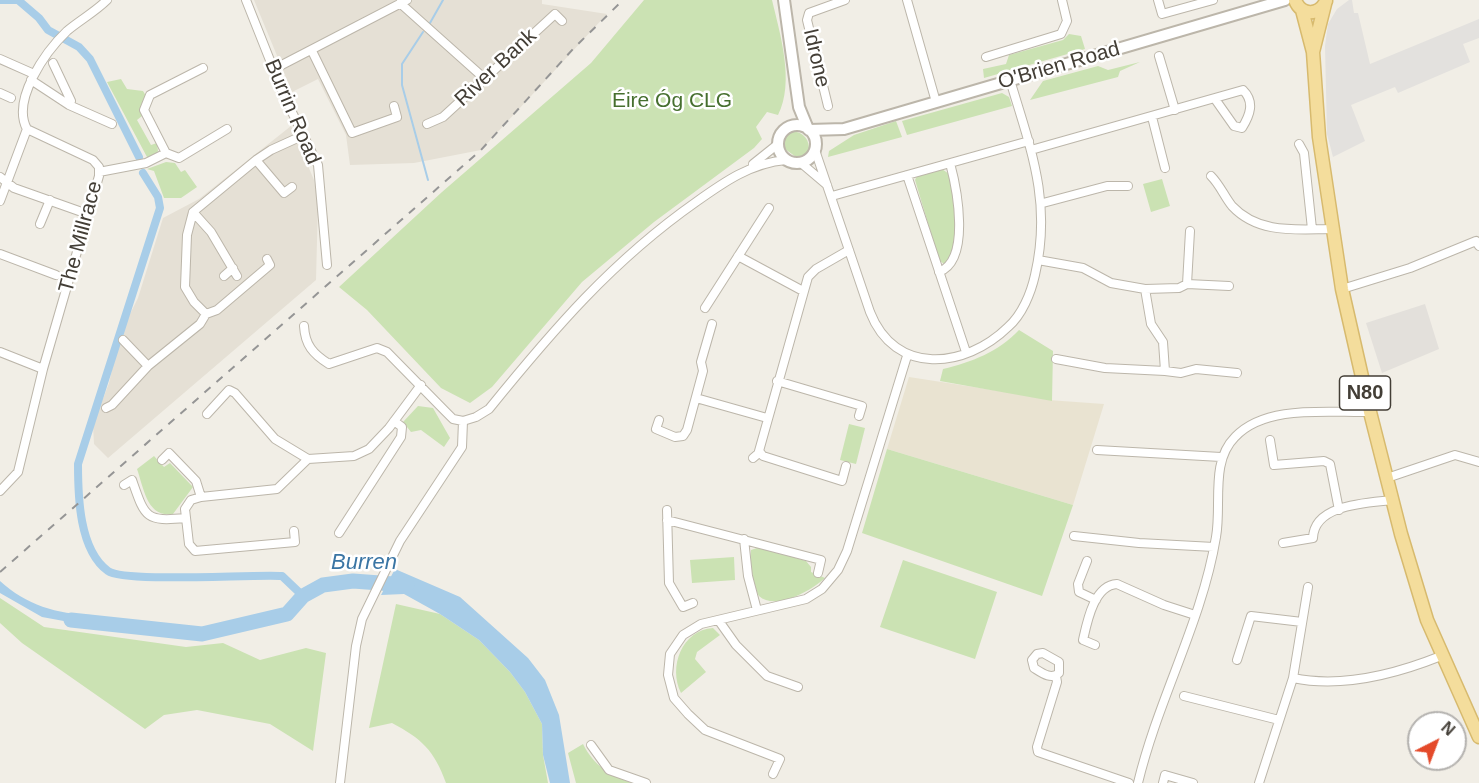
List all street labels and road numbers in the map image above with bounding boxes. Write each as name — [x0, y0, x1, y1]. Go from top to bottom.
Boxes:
street label: River Bank — [450, 24, 542, 112]
street label: Idrone — [797, 26, 835, 90]
street label: O'Brien Road — [995, 37, 1123, 95]
street label: Burrin Road — [259, 56, 325, 168]
street label: The Millrace — [54, 179, 108, 295]
road number: N80 — [1340, 376, 1390, 410]

